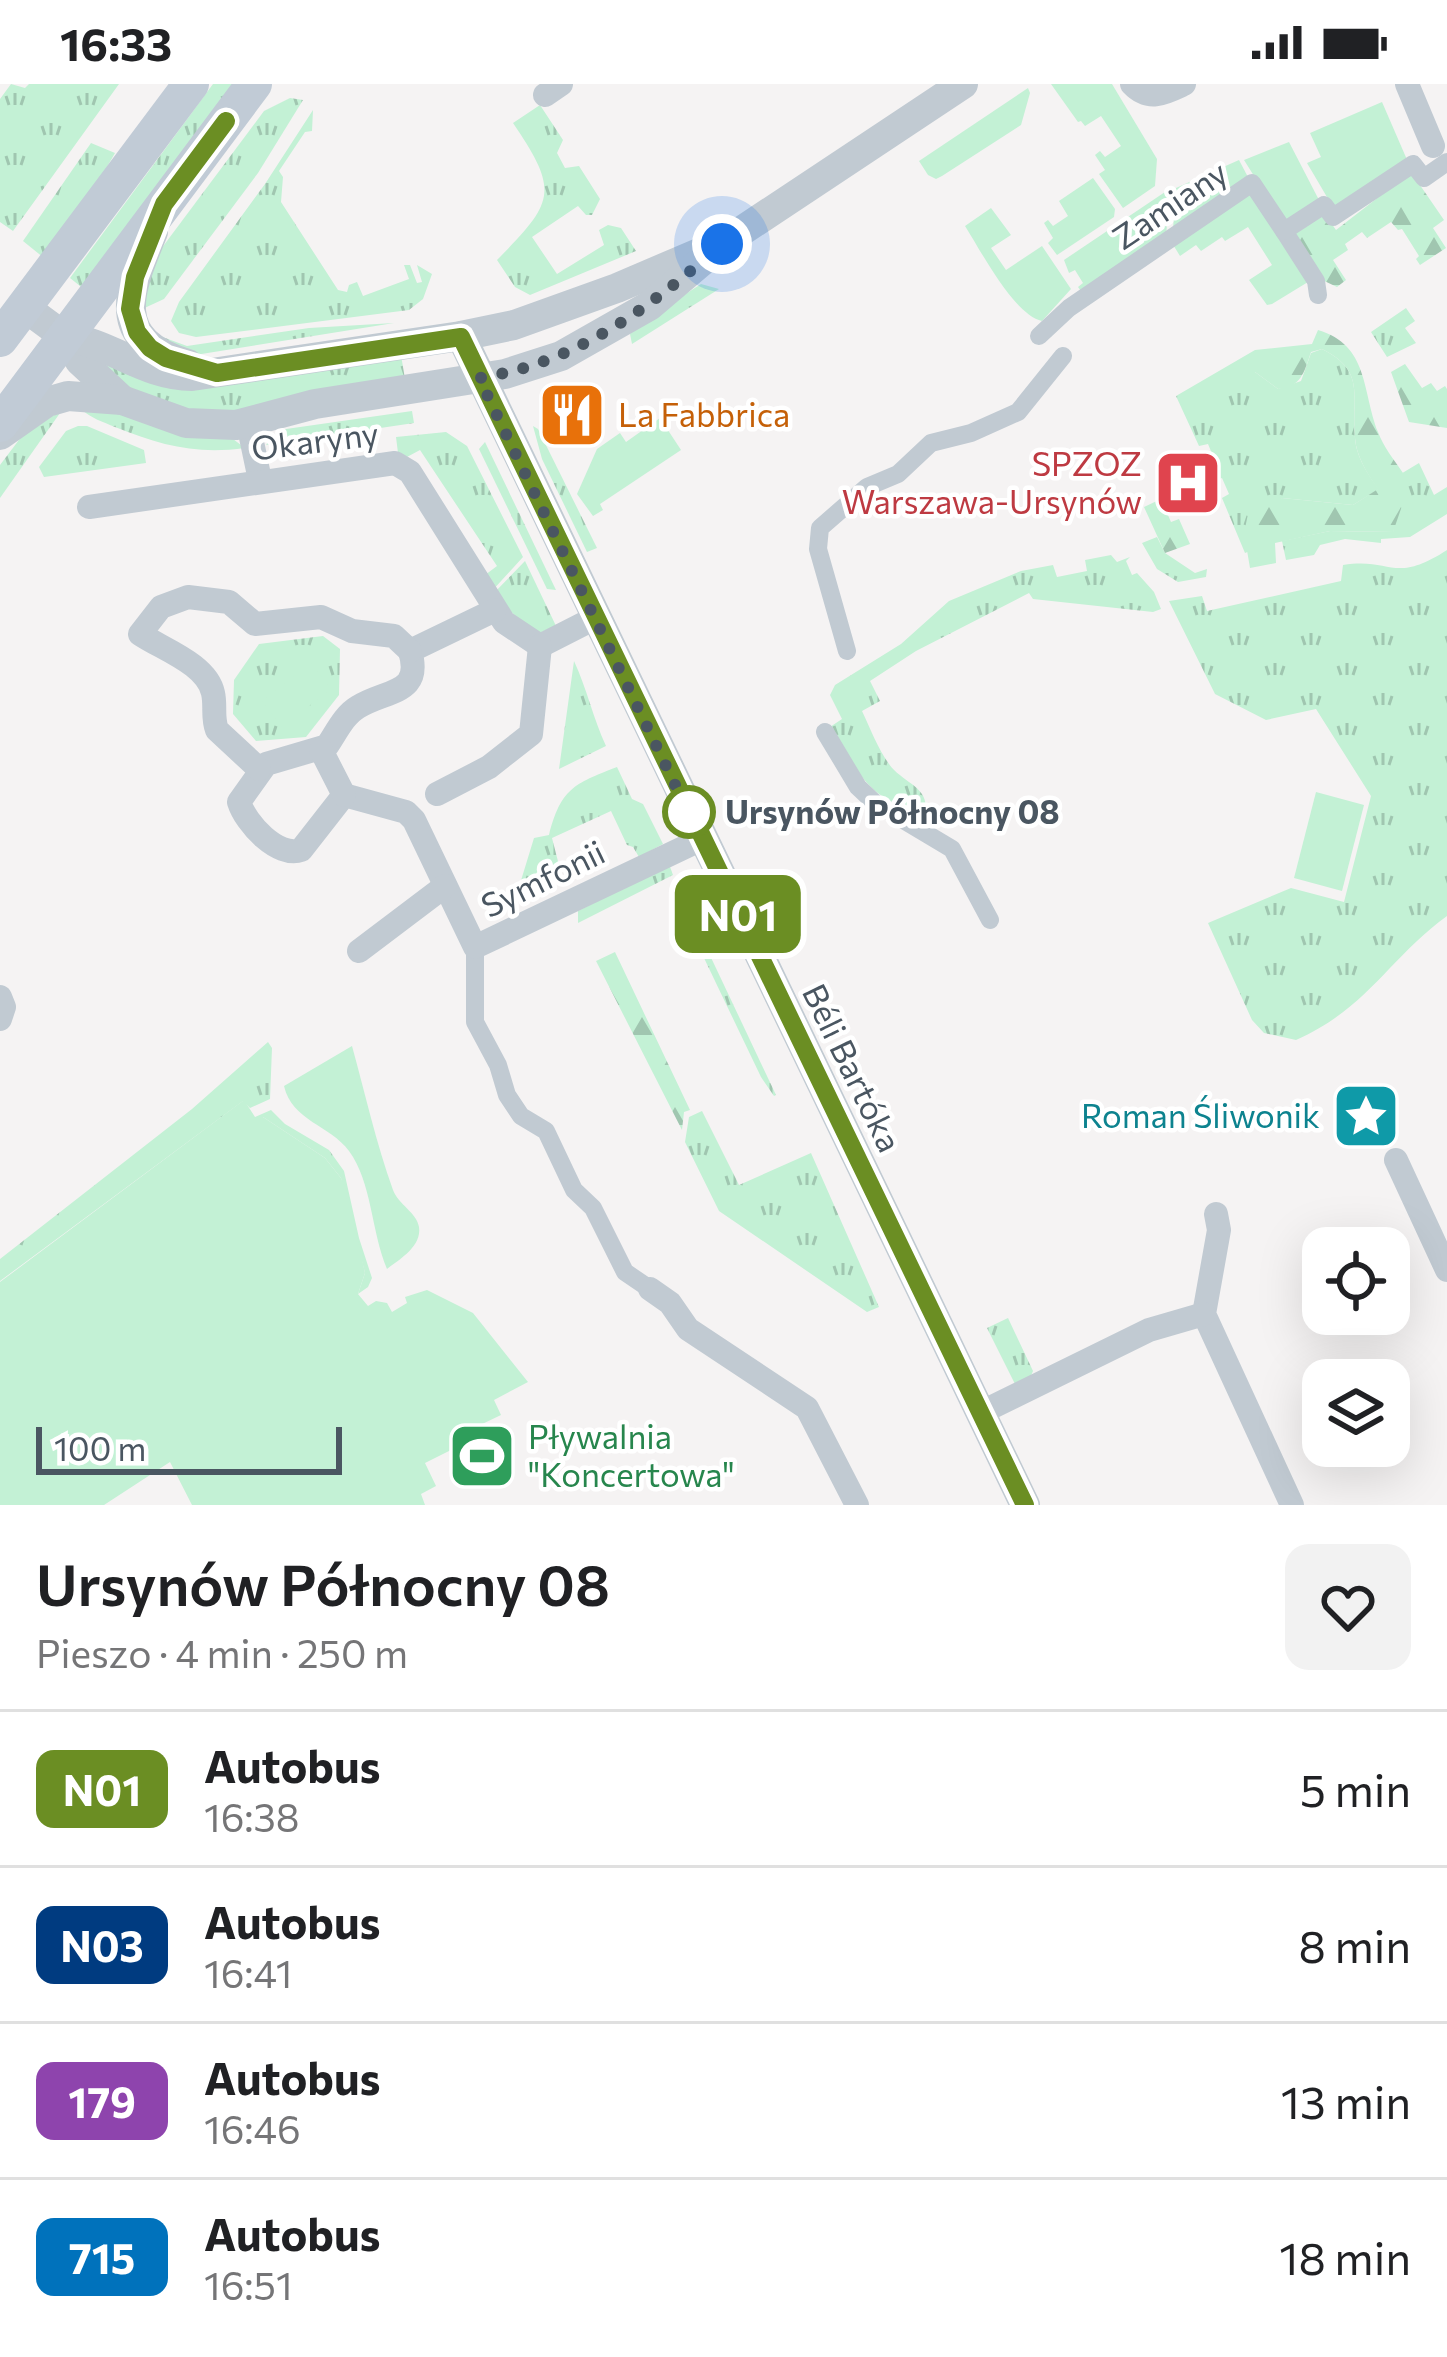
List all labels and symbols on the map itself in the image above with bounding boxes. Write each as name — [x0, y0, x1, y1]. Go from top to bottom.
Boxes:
street label: Zamiany — [1104, 151, 1234, 257]
your location — [692, 214, 752, 274]
restaurant icon: La Fabbrica — [537, 380, 607, 450]
place label: La Fabbrica — [618, 393, 790, 434]
street label: Okaryny — [249, 411, 381, 468]
place label: SPZOZ Warszawa-Ursynów — [842, 442, 1142, 521]
hospital icon: SPZOZ Warszawa-Ursynów — [1153, 448, 1223, 518]
marker: Ursynów Północny 08 — [664, 787, 714, 837]
place label: Ursynów Północny 08 — [725, 790, 1060, 831]
street label: Symfonii — [474, 830, 611, 925]
line badge: N01 — [669, 875, 807, 953]
street label: Béli Bartóka — [795, 977, 912, 1158]
place icon: Roman Śliwonik — [1331, 1081, 1401, 1151]
place label: Roman Śliwonik — [1081, 1094, 1320, 1135]
place label: Pływalnia "Koncertowa" — [528, 1415, 735, 1494]
scale bar — [36, 1421, 342, 1474]
sports icon: Pływalnia "Koncertowa" — [447, 1421, 517, 1491]

